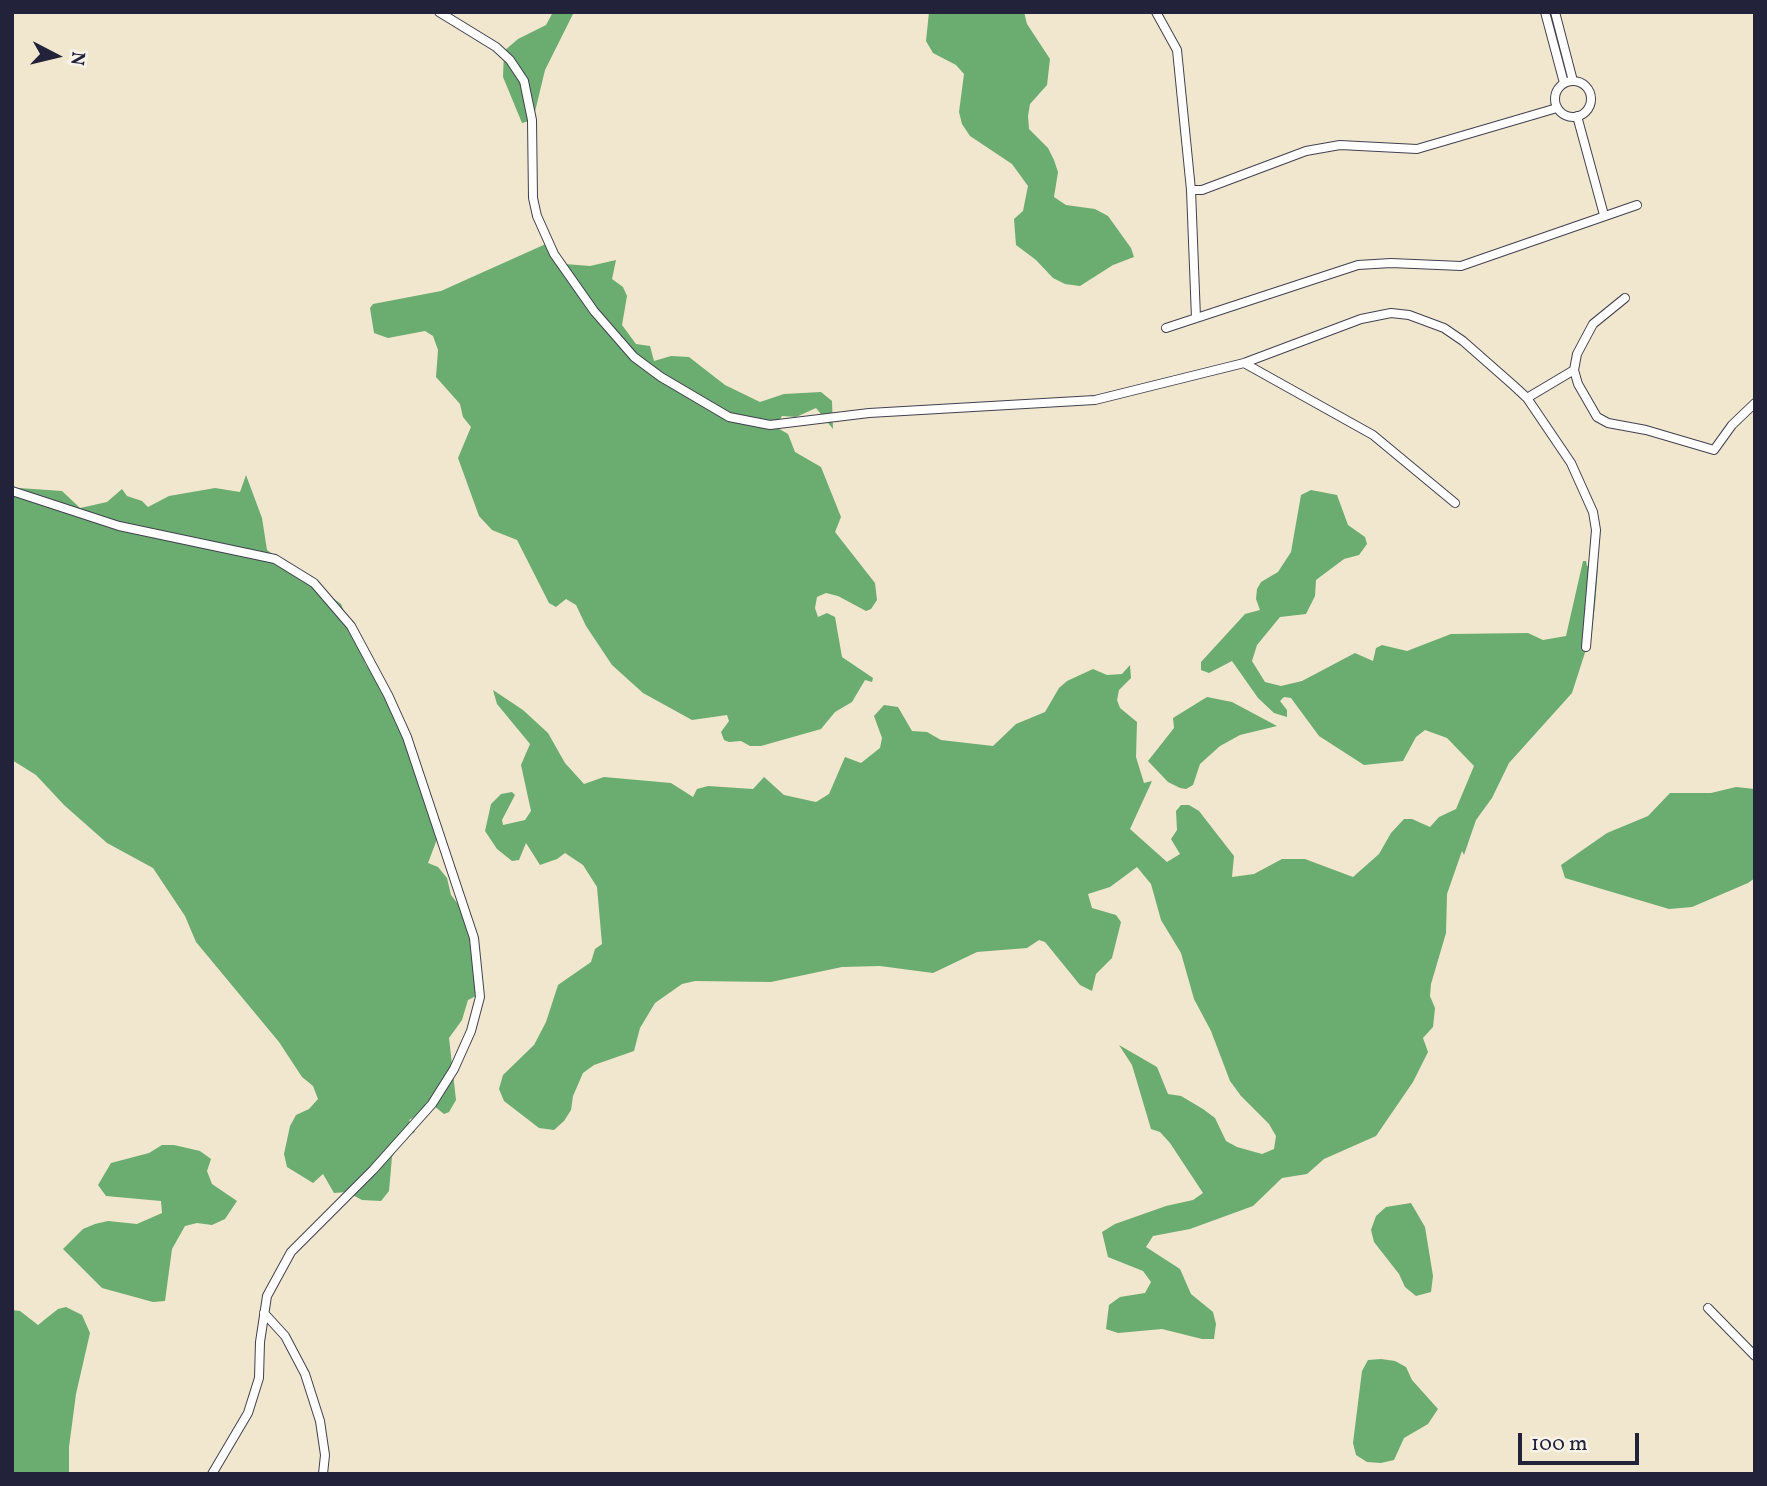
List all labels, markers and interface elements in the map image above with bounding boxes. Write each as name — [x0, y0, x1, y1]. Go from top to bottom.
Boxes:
north arrow — [21, 21, 91, 91]
text: N — [63, 50, 91, 67]
scale bar — [1522, 1420, 1643, 1464]
text: 100 m — [1531, 1430, 1588, 1459]

